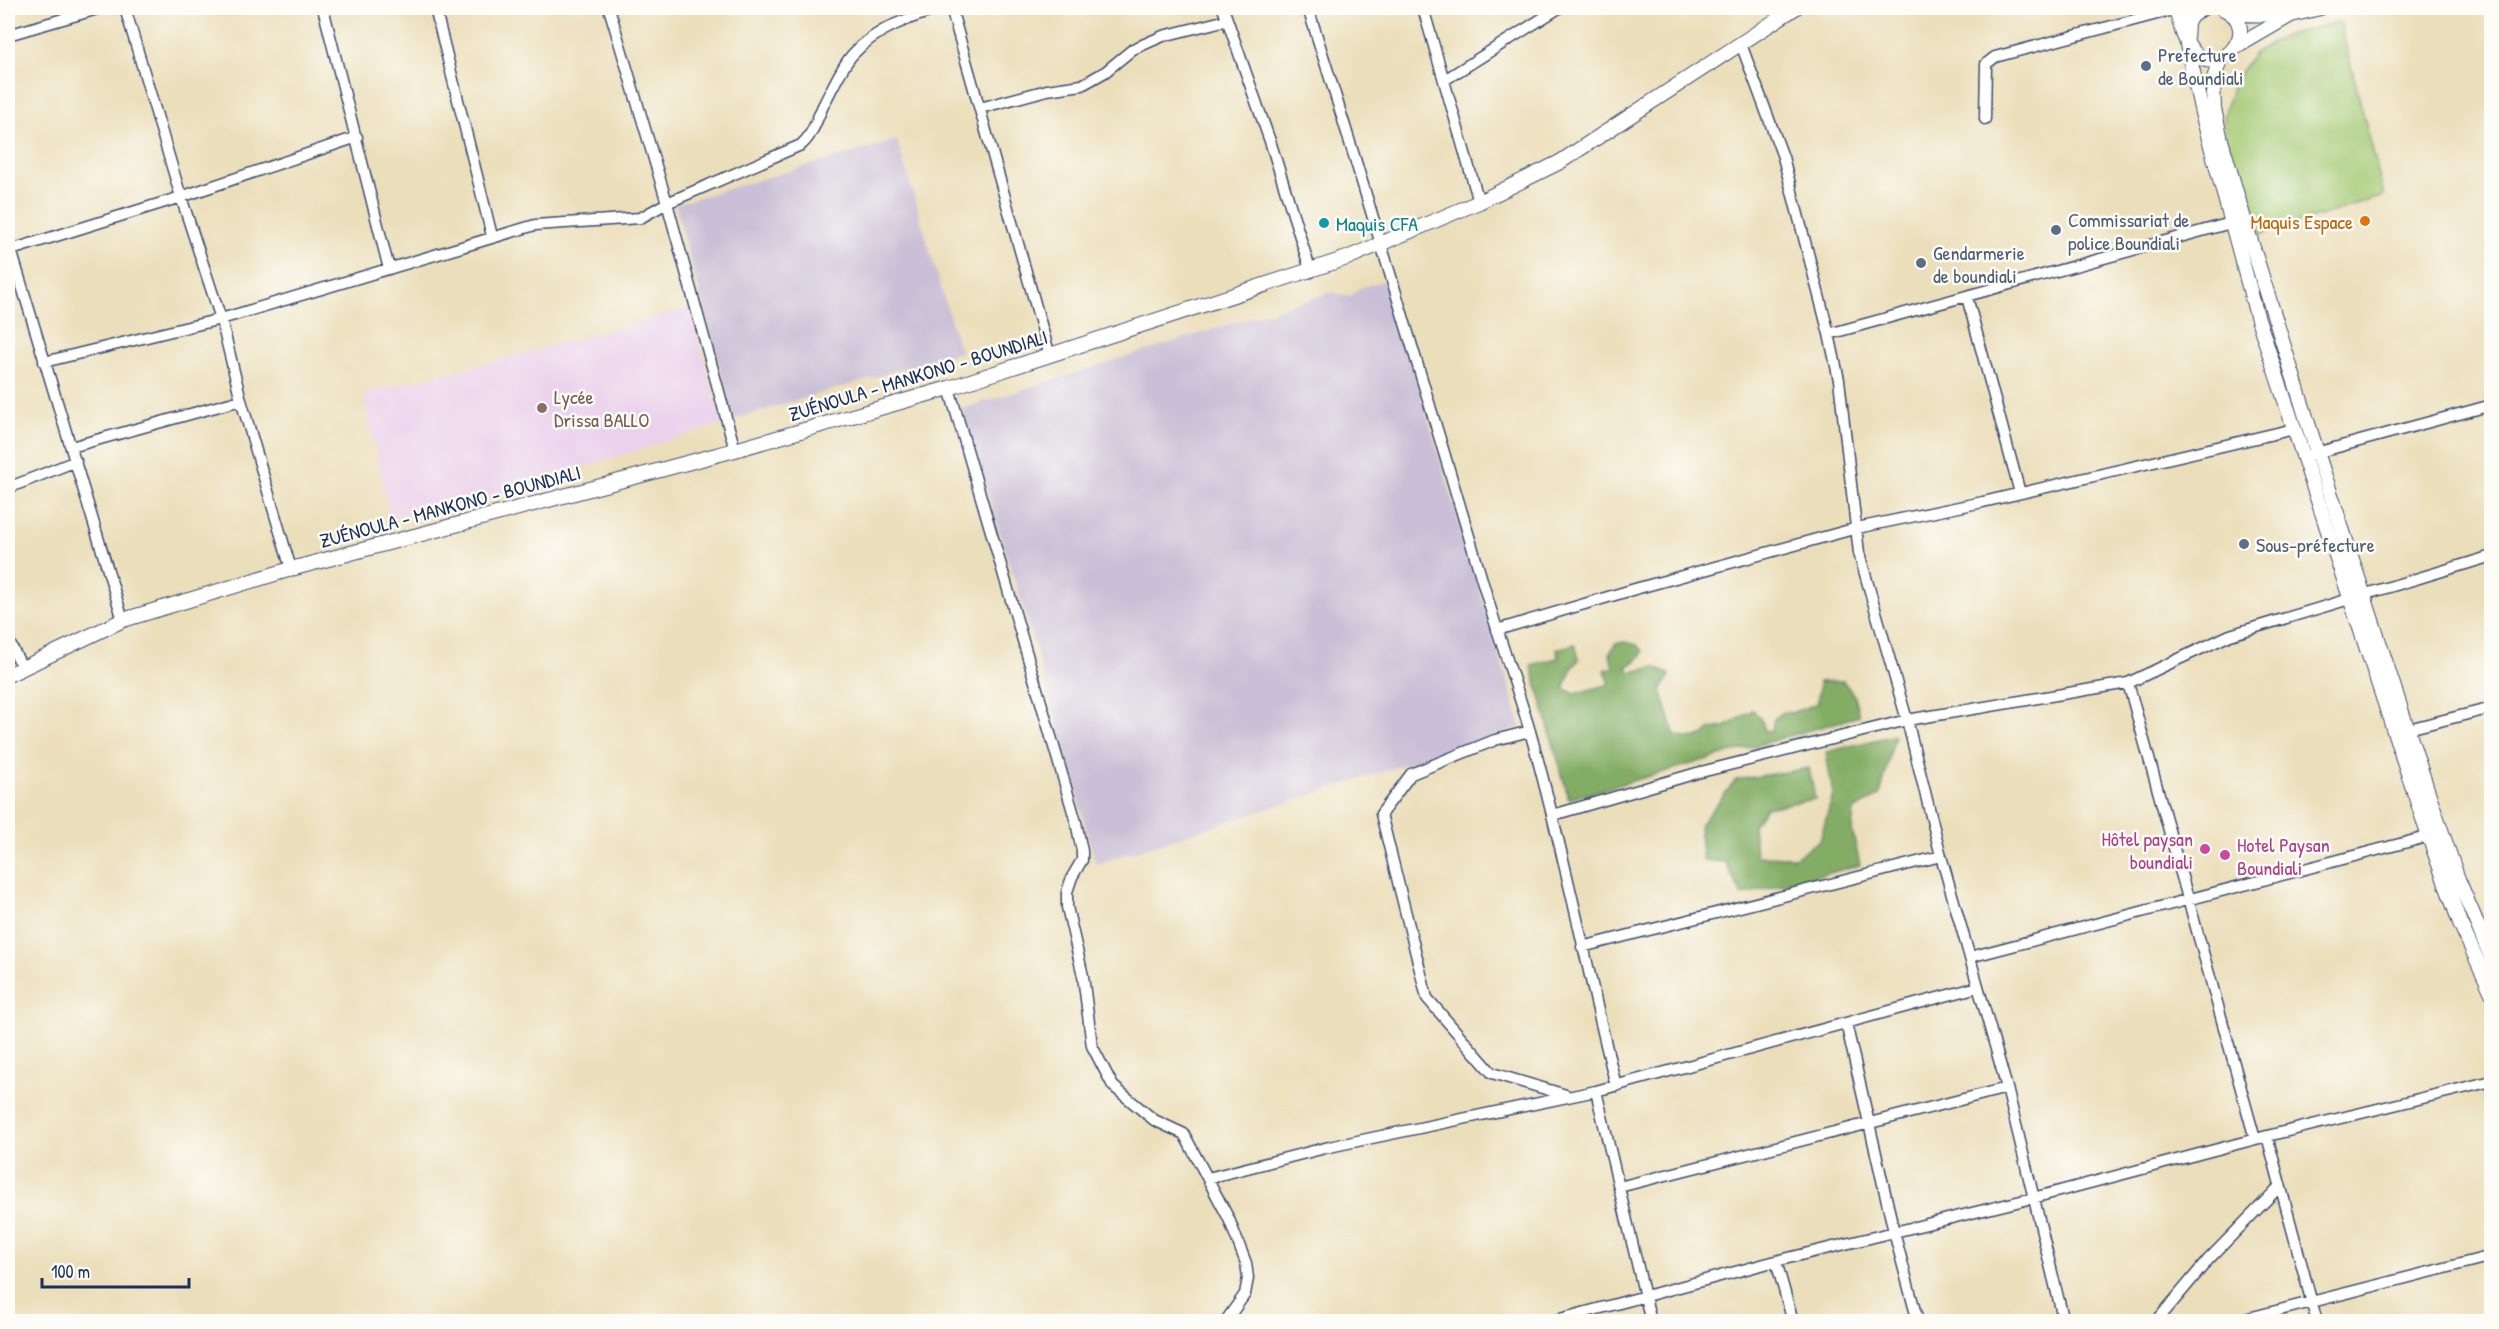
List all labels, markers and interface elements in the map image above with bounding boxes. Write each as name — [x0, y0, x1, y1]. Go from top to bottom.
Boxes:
place label: Prefecture de Boundiali — [2158, 41, 2244, 91]
marker: Prefecture de Boundiali — [2139, 59, 2153, 73]
place label: Commissariat de police Boundiali — [2068, 206, 2189, 256]
place label: Maquis Espace — [2251, 208, 2353, 235]
place label: Maquis CFA — [1336, 210, 1418, 237]
marker: Maquis Espace — [2358, 214, 2372, 228]
marker: Maquis CFA — [1317, 216, 1331, 230]
marker: Commissariat de police Boundiali — [2049, 223, 2063, 237]
place label: Gendarmerie de boundiali — [1933, 239, 2025, 289]
marker: Gendarmerie de boundiali — [1914, 256, 1928, 270]
street label: ZUÉNOULA - MANKONO - BOUNDIALI — [785, 323, 1051, 427]
place label: Lycée Drissa BALLO — [554, 383, 649, 433]
marker: Lycée Drissa BALLO — [535, 401, 549, 415]
street label: ZUÉNOULA - MANKONO - BOUNDIALI — [317, 458, 583, 554]
place label: Sous-préfecture — [2256, 531, 2375, 558]
marker: Sous-préfecture — [2237, 537, 2251, 551]
place label: Hôtel paysan boundiali — [2101, 825, 2193, 875]
place label: Hotel Paysan Boundiali — [2237, 831, 2330, 881]
marker: Hôtel paysan boundiali — [2198, 842, 2212, 856]
marker: Hotel Paysan Boundiali — [2218, 848, 2232, 862]
scale bar — [42, 1251, 189, 1289]
text: 100 m — [51, 1259, 90, 1284]

